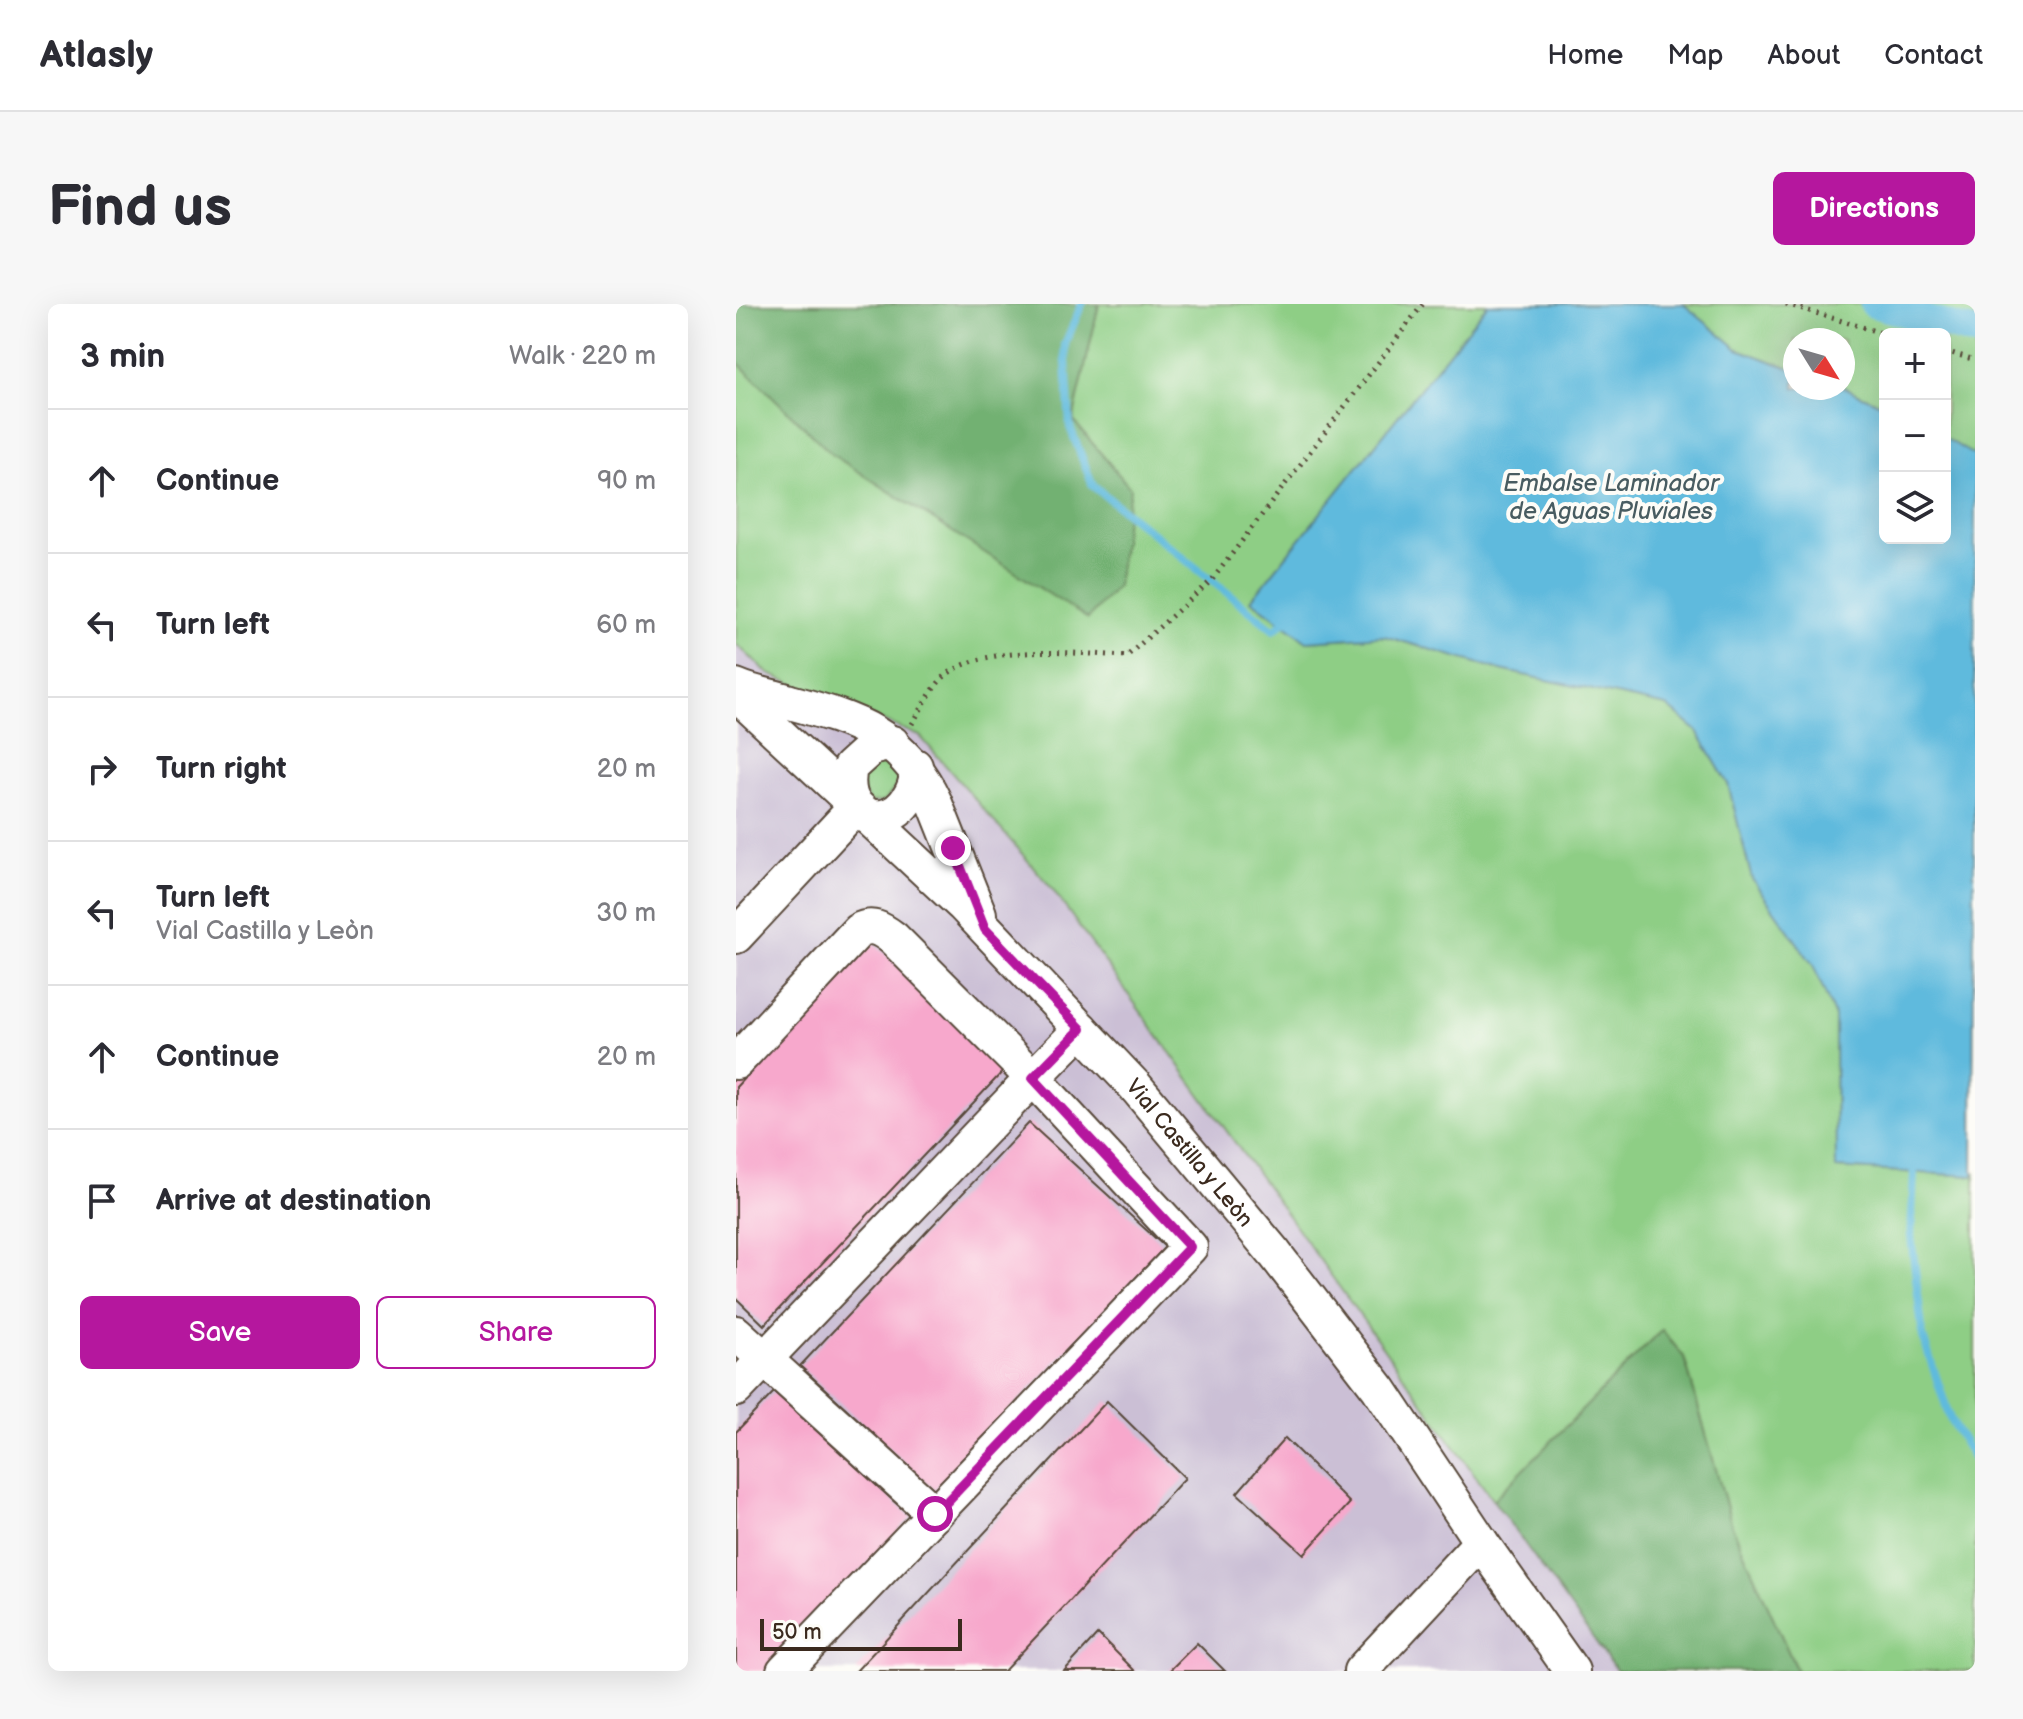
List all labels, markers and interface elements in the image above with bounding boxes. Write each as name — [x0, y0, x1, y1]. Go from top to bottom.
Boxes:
text: Atlasly — [40, 33, 153, 78]
text: Home — [1547, 39, 1623, 72]
text: Map — [1667, 39, 1724, 72]
text: About — [1768, 39, 1840, 72]
text: Contact — [1884, 39, 1983, 72]
button: Directions — [1773, 172, 1975, 245]
text: Find us — [48, 175, 232, 242]
north arrow — [1783, 328, 1855, 400]
map controls — [1879, 328, 1951, 544]
button: + — [1879, 328, 1951, 400]
text: 3 min — [80, 336, 165, 377]
text: Walk · 220 m — [509, 341, 656, 372]
button: − — [1879, 400, 1951, 472]
icon: ahead — [80, 459, 124, 503]
text: Continue — [156, 463, 279, 499]
text: 90 m — [597, 466, 656, 497]
water label: Embalse Laminador de Aguas Pluviales — [1503, 469, 1721, 526]
button: layers — [1879, 472, 1951, 544]
icon: left — [80, 603, 124, 647]
text: Turn left — [156, 607, 270, 643]
text: 60 m — [596, 610, 656, 641]
icon: right — [80, 747, 124, 791]
text: Turn right — [156, 751, 287, 787]
text: 20 m — [597, 754, 656, 785]
route end — [935, 830, 971, 866]
text: Turn left — [156, 880, 270, 916]
icon: left — [80, 891, 124, 935]
text: 30 m — [596, 898, 656, 929]
text: Vial Castilla y Leòn — [156, 916, 374, 947]
icon: ahead — [80, 1035, 124, 1079]
text: Continue — [156, 1039, 279, 1075]
text: 20 m — [597, 1042, 656, 1073]
street label: Vial Castilla y Leòn — [1120, 1074, 1259, 1233]
icon: arrive — [80, 1179, 124, 1223]
text: Arrive at destination — [156, 1183, 432, 1219]
button: Save — [80, 1296, 360, 1369]
button: Share — [376, 1296, 656, 1369]
route start — [917, 1496, 953, 1532]
scale bar — [760, 1615, 962, 1651]
text: 50 m — [772, 1619, 822, 1646]

